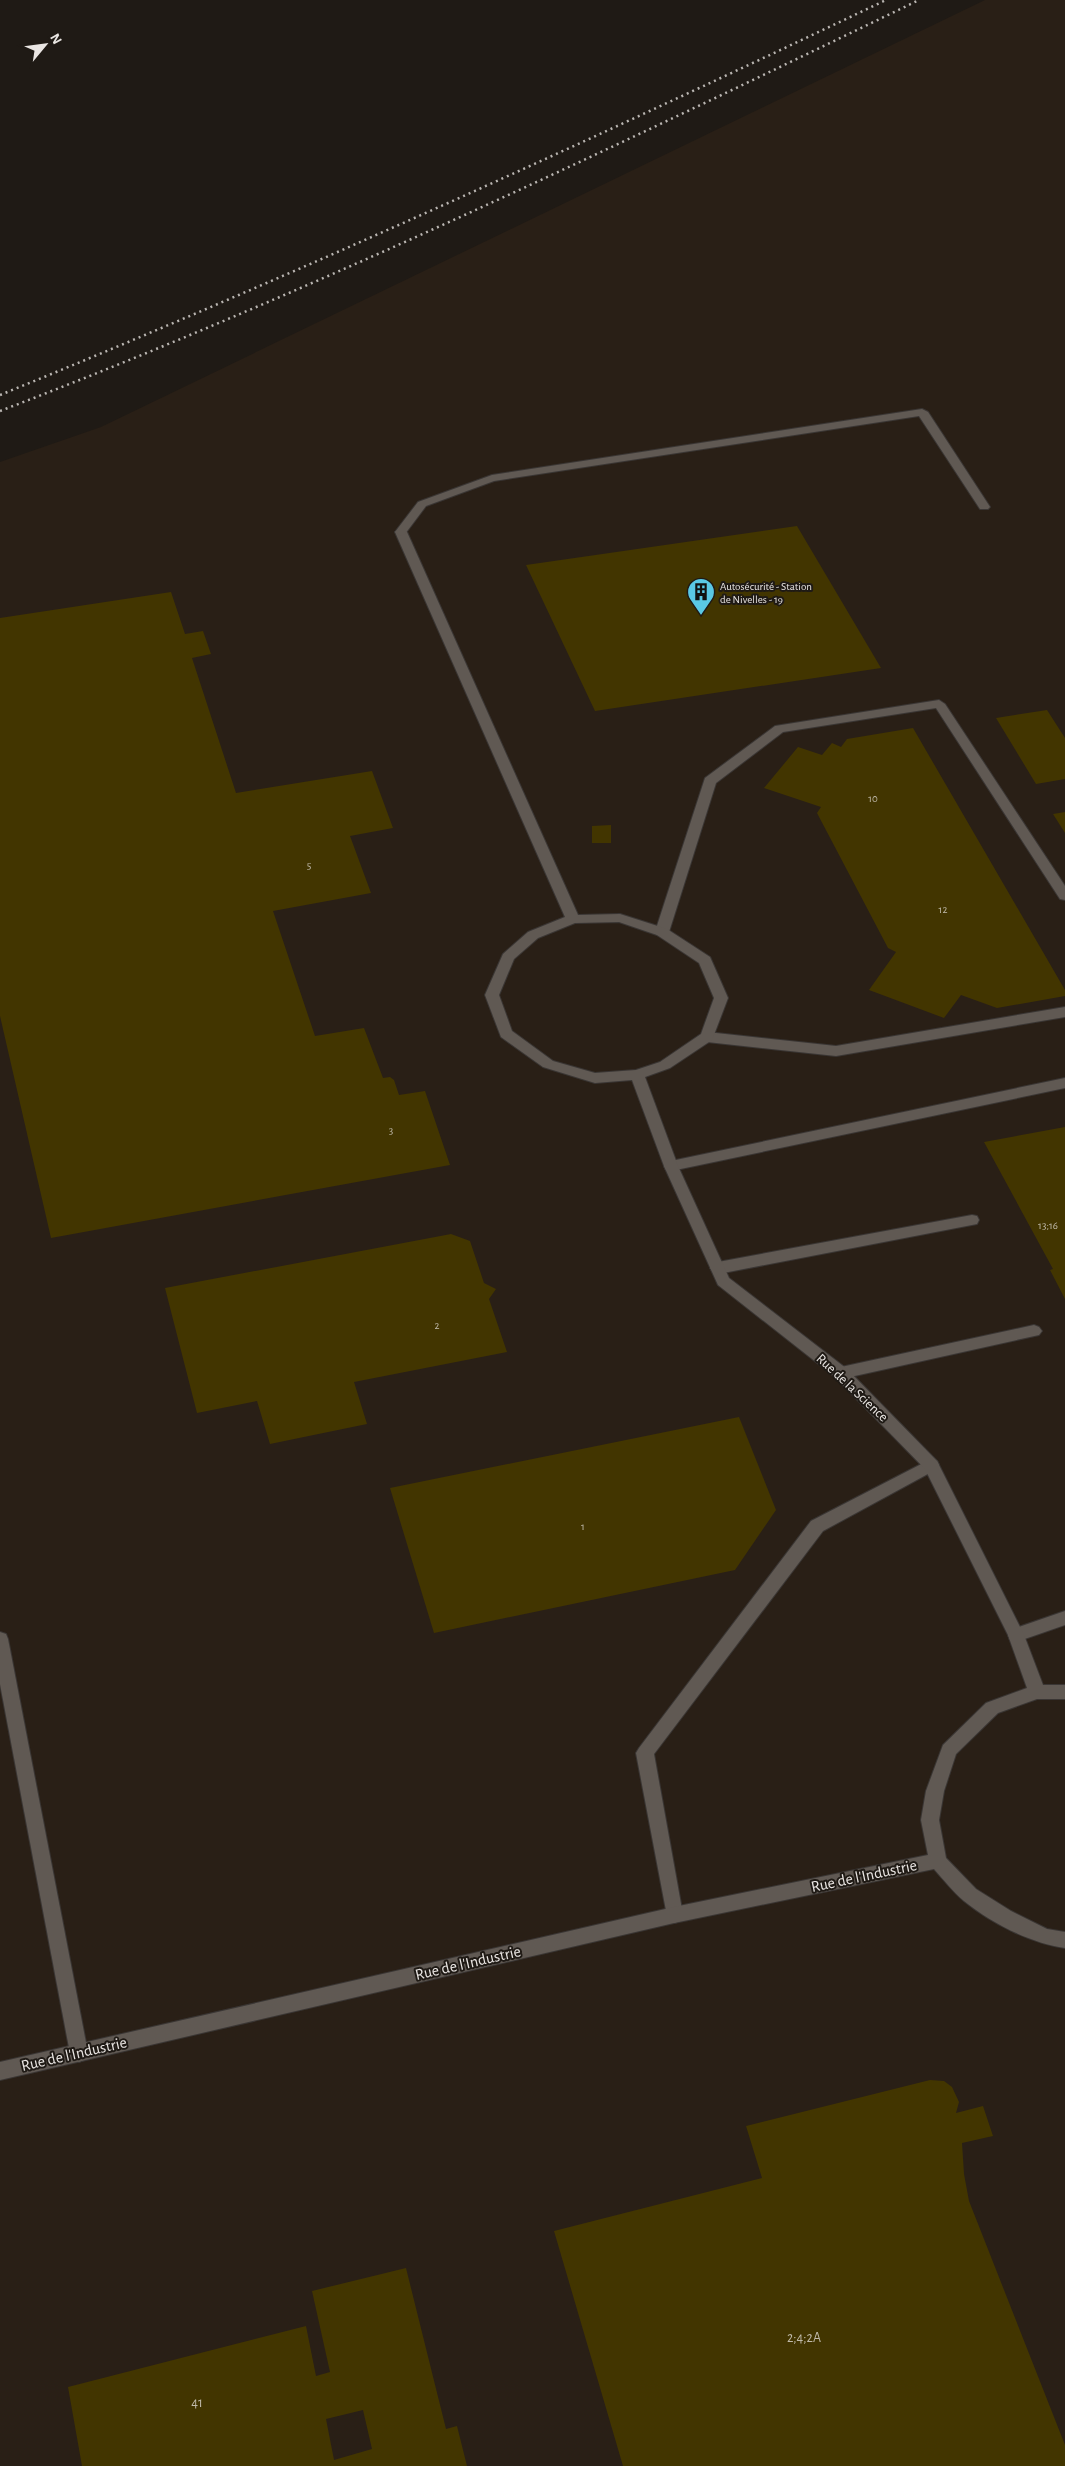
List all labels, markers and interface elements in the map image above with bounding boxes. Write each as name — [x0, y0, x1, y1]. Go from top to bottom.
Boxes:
north arrow — [20, 20, 70, 70]
text: N — [47, 32, 64, 47]
building icon: Autosécurité - Station de Nivelles - 19 — [686, 577, 716, 616]
place label: Autosécurité - Station de Nivelles - 19 — [720, 581, 812, 605]
house number: 10 — [868, 793, 878, 804]
house number: 5 — [307, 860, 312, 871]
house number: 12 — [939, 904, 947, 915]
house number: 3 — [389, 1125, 394, 1136]
house number: 13;16 — [1038, 1220, 1058, 1231]
house number: 2 — [434, 1320, 440, 1331]
street label: Rue de la Science — [813, 1351, 891, 1425]
house number: 1 — [581, 1521, 585, 1532]
street label: Rue de l'Industrie — [810, 1857, 918, 1895]
street label: Rue de l'Industrie — [414, 1943, 522, 1983]
street label: Rue de l'Industrie — [20, 2034, 128, 2074]
house number: 2;4;2A — [787, 2331, 821, 2345]
house number: 41 — [191, 2396, 203, 2410]

